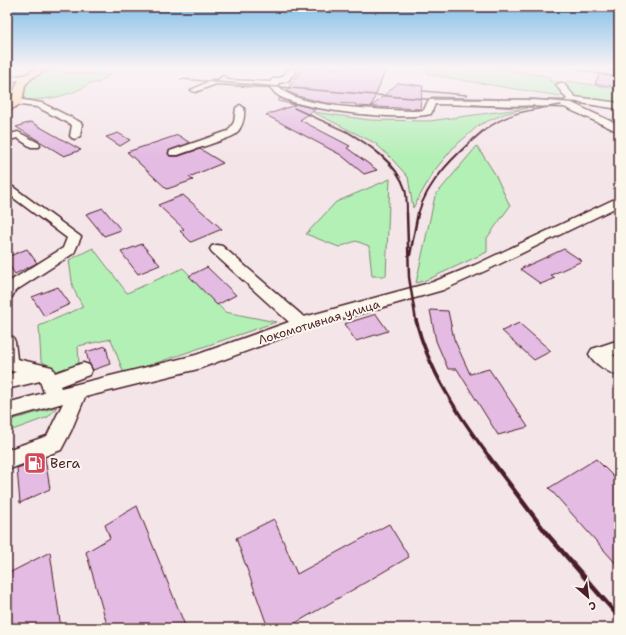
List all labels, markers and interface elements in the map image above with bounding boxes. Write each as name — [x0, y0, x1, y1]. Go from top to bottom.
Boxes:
street label: Локомотивная улица — [256, 296, 382, 348]
fuel station icon: Вега — [22, 450, 48, 476]
place label: Вега — [50, 454, 80, 472]
north arrow — [568, 577, 608, 617]
text: С — [586, 597, 599, 614]

